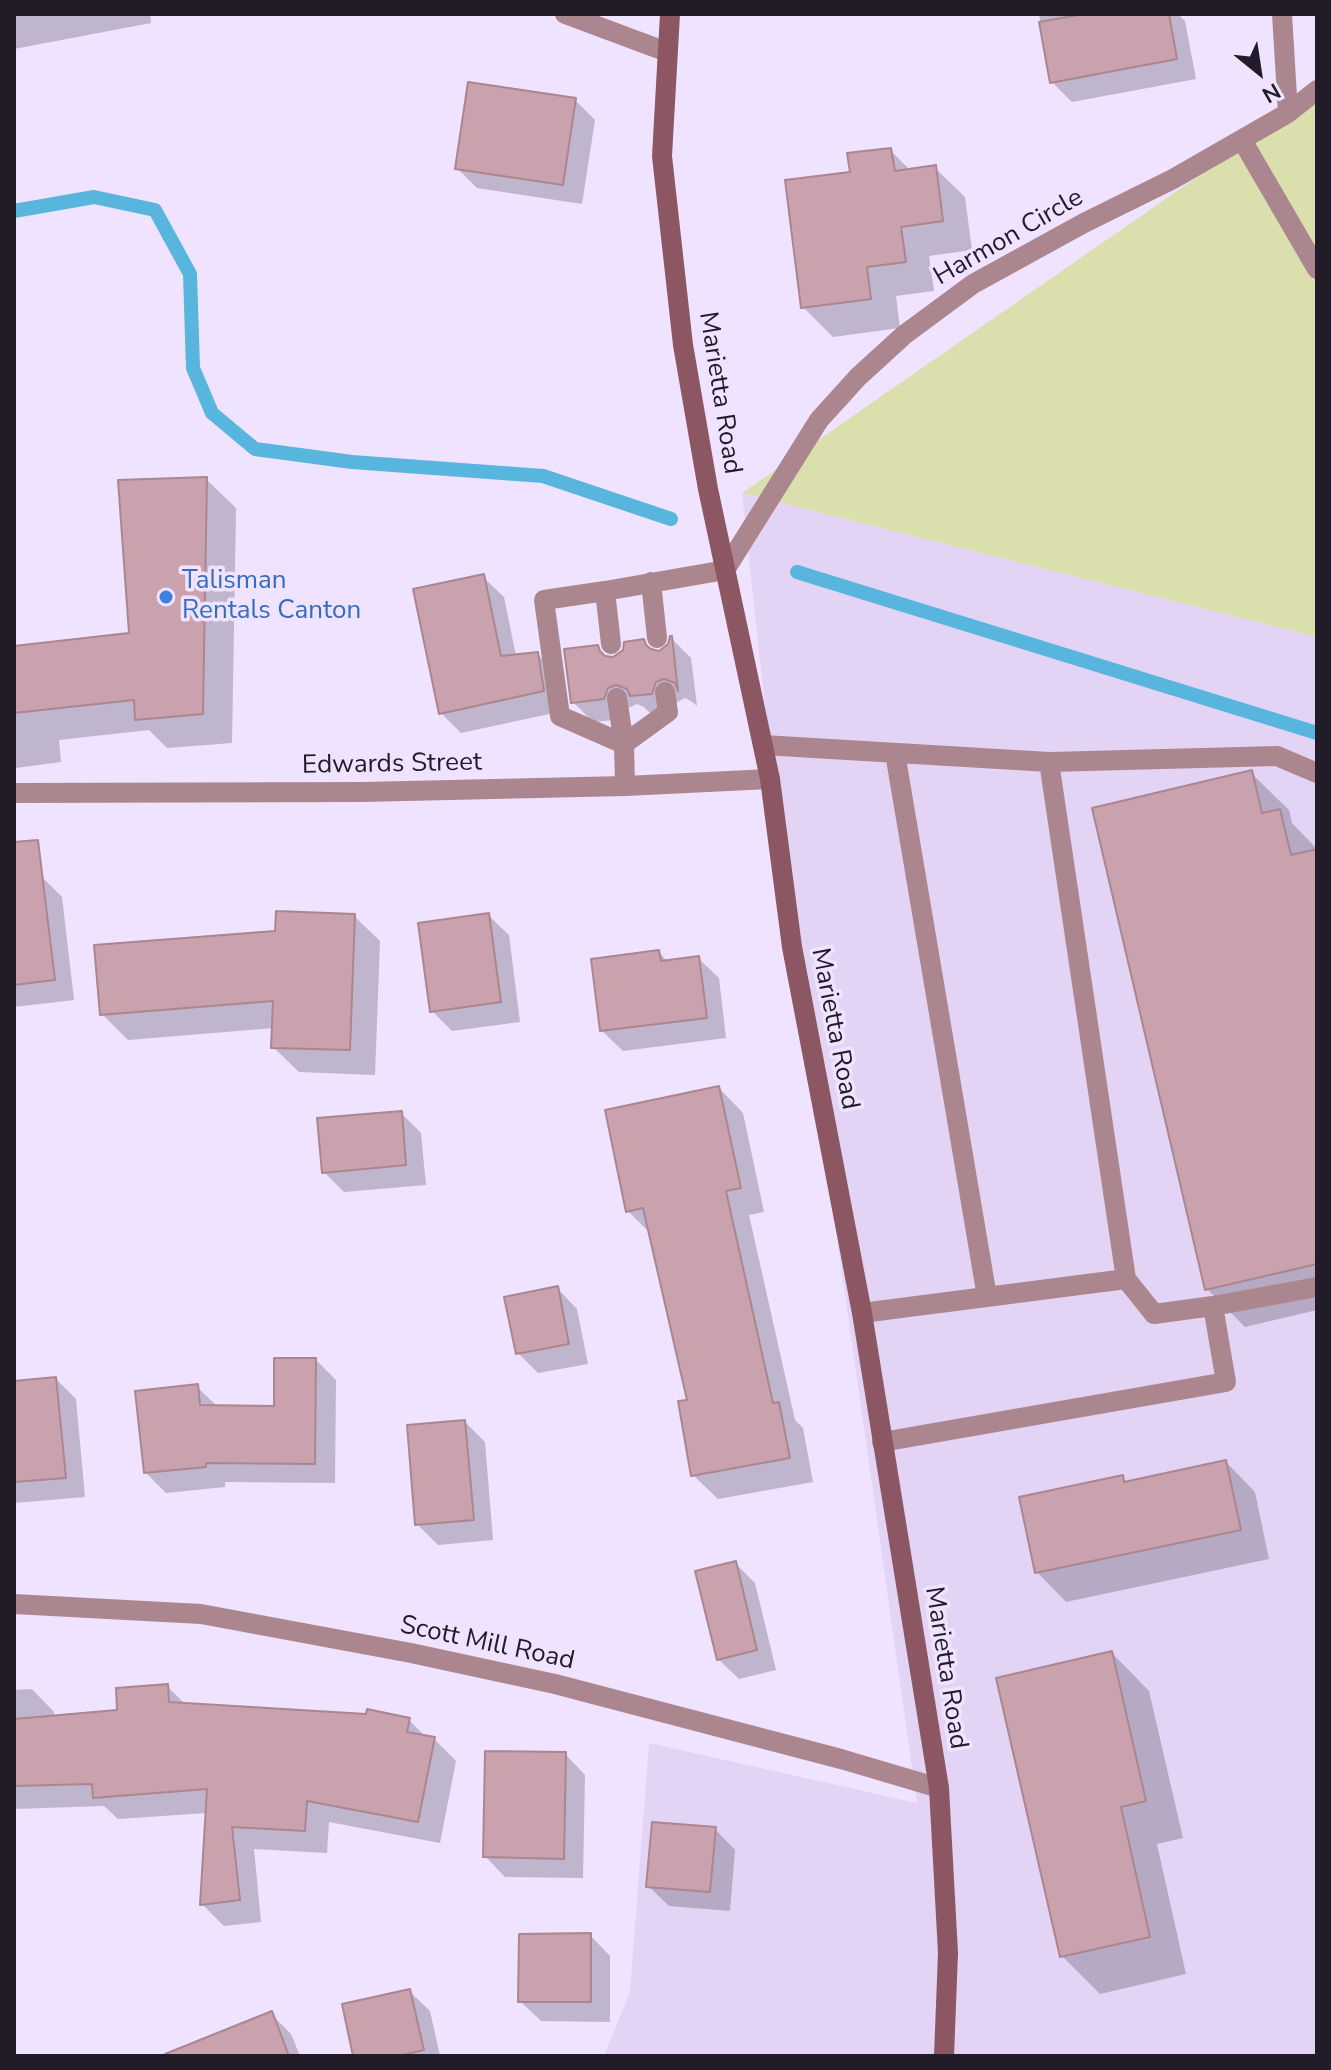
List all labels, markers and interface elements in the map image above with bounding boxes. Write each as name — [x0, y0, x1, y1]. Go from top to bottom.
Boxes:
north arrow — [1219, 32, 1299, 112]
text: N — [1256, 76, 1286, 110]
street label: Harmon Circle — [929, 183, 1089, 293]
street label: Marietta Road — [691, 310, 747, 476]
place label: Talisman Rentals Canton — [182, 566, 361, 628]
marker: Talisman Rentals Canton — [157, 588, 175, 606]
street label: Edwards Street — [302, 748, 482, 782]
street label: Marietta Road — [803, 946, 865, 1112]
street label: Marietta Road — [917, 1585, 973, 1751]
street label: Scott Mill Road — [397, 1610, 577, 1678]

